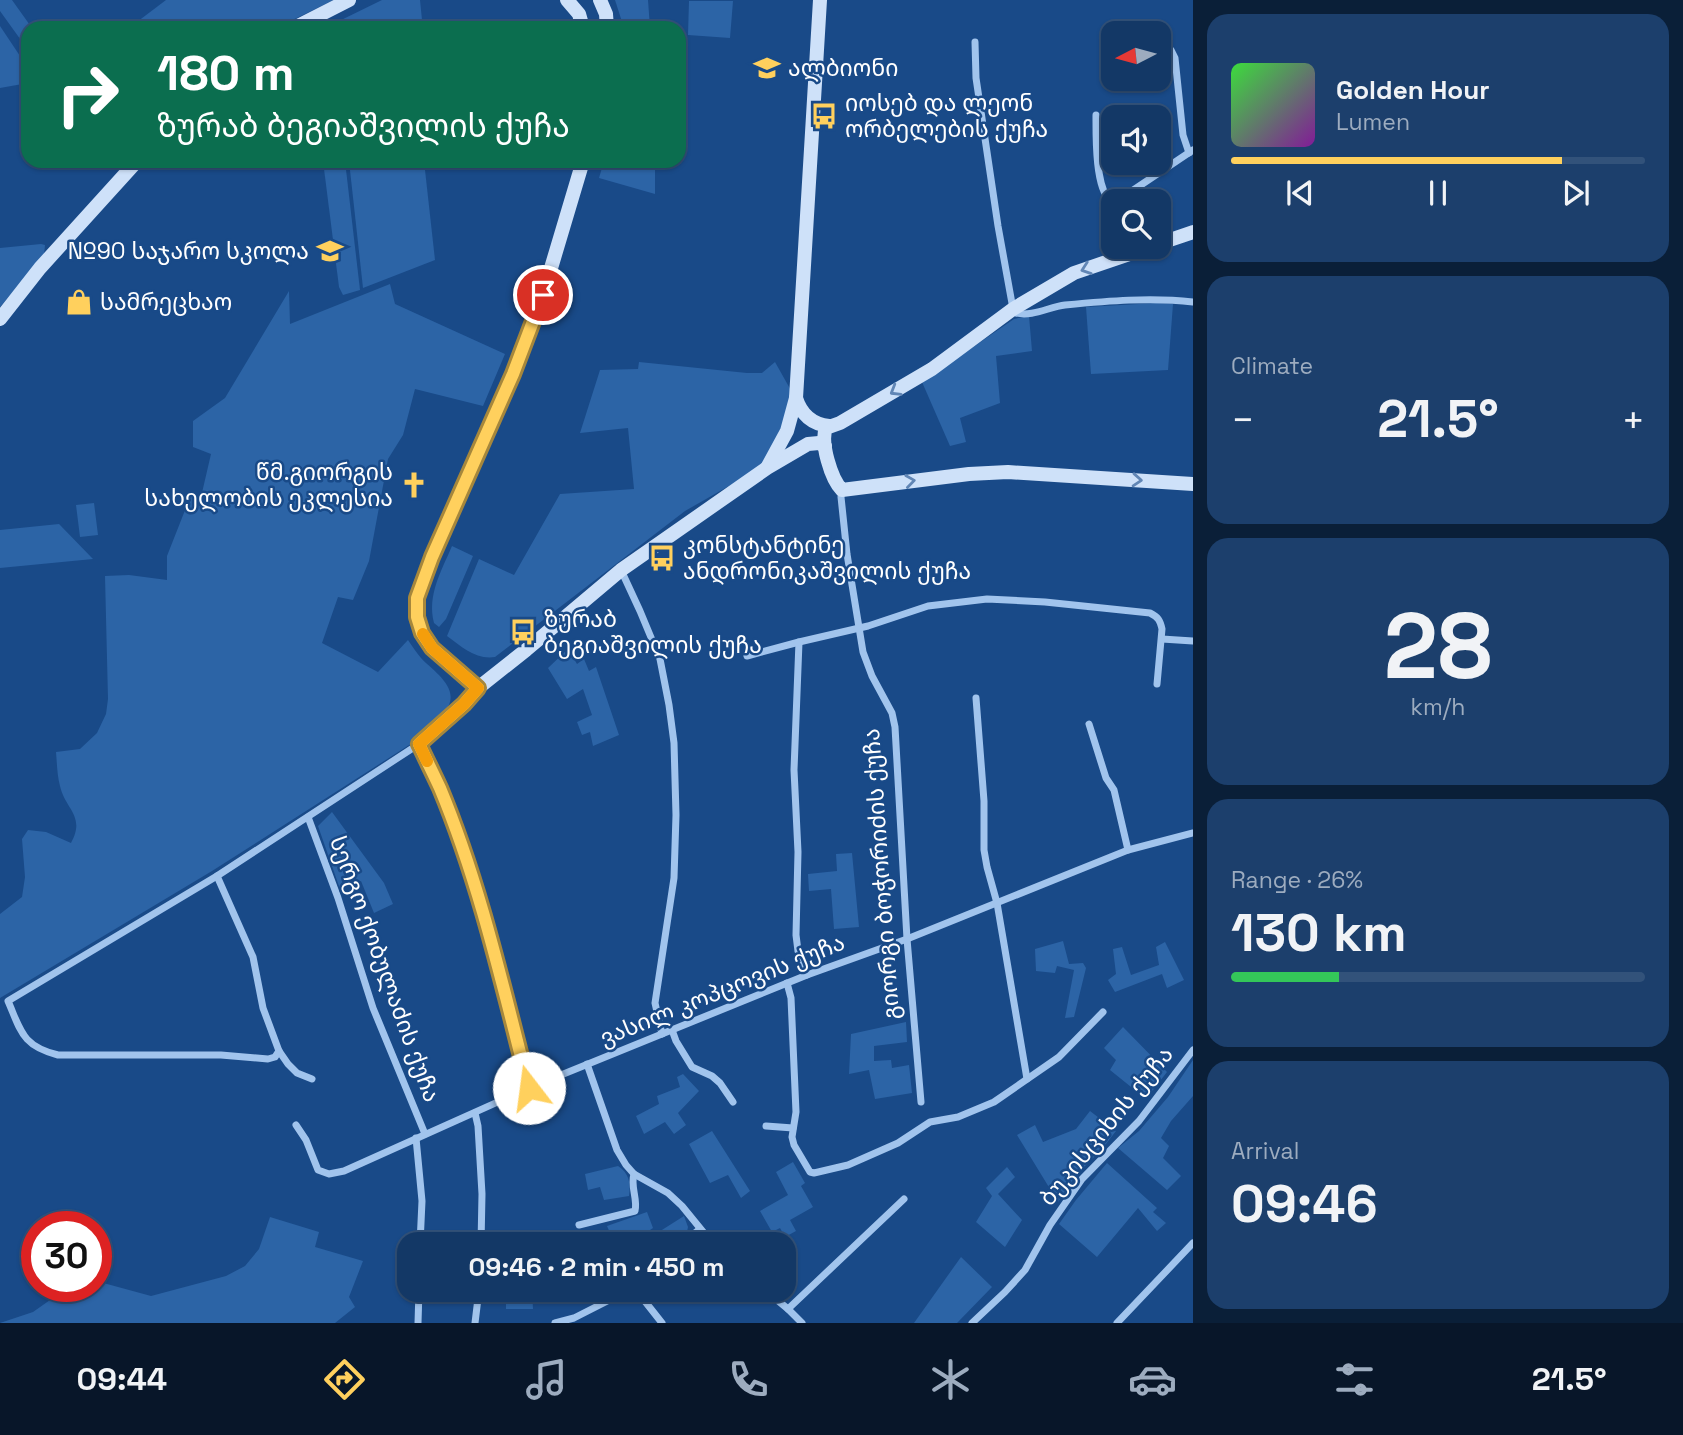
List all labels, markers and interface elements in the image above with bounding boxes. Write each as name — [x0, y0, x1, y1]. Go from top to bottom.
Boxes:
north arrow — [1101, 21, 1171, 91]
map controls — [1101, 21, 1171, 259]
text: 180 m — [157, 42, 295, 104]
icon: right — [42, 49, 133, 140]
school or university icon: ალბიონი — [752, 53, 782, 83]
place label: ალბიონი — [788, 53, 898, 83]
text: Golden Hour — [1336, 73, 1490, 107]
place label: იოსებ და ლეონ ორბელების ქუჩა — [845, 88, 1048, 144]
bus stop icon: იოსებ და ლეონ ორბელების ქუჩა — [809, 101, 839, 131]
button: sound — [1101, 105, 1171, 175]
text: ზურაბ ბეგიაშვილის ქუჩა — [157, 106, 570, 146]
text: Lumen — [1336, 107, 1410, 137]
icon: previous — [1281, 174, 1319, 212]
icon: pause — [1419, 174, 1457, 212]
icon: next — [1557, 174, 1595, 212]
button: search — [1101, 189, 1171, 259]
place label: №90 საჯარო სკოლა — [68, 236, 309, 266]
school or university icon: №90 საჯარო სკოლა — [315, 236, 345, 266]
one-way arrow — [1080, 260, 1092, 275]
pin — [513, 265, 573, 325]
icon: arrive — [524, 276, 562, 314]
shop icon: სამრეცხაო — [64, 287, 94, 317]
place label: სამრეცხაო — [100, 287, 232, 317]
text: Climate — [1231, 351, 1313, 381]
one-way arrow — [890, 383, 902, 396]
text: 21.5° — [1377, 386, 1499, 452]
text: − — [1231, 396, 1255, 444]
text: + — [1621, 396, 1645, 444]
place label: წმ.გიორგის სახელობის ეკლესია — [144, 457, 393, 513]
church icon: წმ.გიორგის სახელობის ეკლესია — [399, 470, 429, 500]
one-way arrow — [1131, 472, 1142, 487]
one-way arrow — [904, 473, 916, 488]
place label: კონსტანტინე ანდრონიკაშვილის ქუჩა — [683, 530, 971, 586]
bus stop icon: კონსტანტინე ანდრონიკაშვილის ქუჩა — [647, 543, 677, 573]
text: 28 — [1384, 588, 1492, 705]
place label: ზურაბ ბეგიაშვილის ქუჩა — [544, 604, 762, 660]
bus stop icon: ზურაბ ბეგიაშვილის ქუჩა — [508, 617, 538, 647]
text: km/h — [1411, 692, 1465, 722]
street label: გიორგი ბოჭორიძის ქუჩა — [856, 727, 906, 1021]
street label: სერგო ქობულაძის ქუჩა — [323, 832, 447, 1106]
text: Range · 26% — [1231, 865, 1363, 895]
text: 130 km — [1231, 900, 1407, 966]
street label: ვასილ კოპცოვის ქუჩა — [595, 927, 849, 1053]
street label: ბუკისციხის ქუჩა — [1032, 1040, 1180, 1212]
position arrow — [492, 1051, 566, 1125]
text: Arrival — [1231, 1136, 1299, 1166]
text: 09:46 — [1231, 1171, 1378, 1237]
speed limit sign: 30 — [21, 1211, 112, 1302]
text: 09:46 · 2 min · 450 m — [469, 1250, 725, 1284]
icon: directions — [320, 1355, 369, 1404]
icon: music — [522, 1355, 571, 1404]
icon: phone — [724, 1355, 773, 1404]
icon: climate — [926, 1355, 975, 1404]
icon: car — [1128, 1355, 1177, 1404]
icon: filters — [1330, 1355, 1379, 1404]
text: 09:44 — [76, 1359, 167, 1399]
text: 21.5° — [1532, 1359, 1607, 1399]

